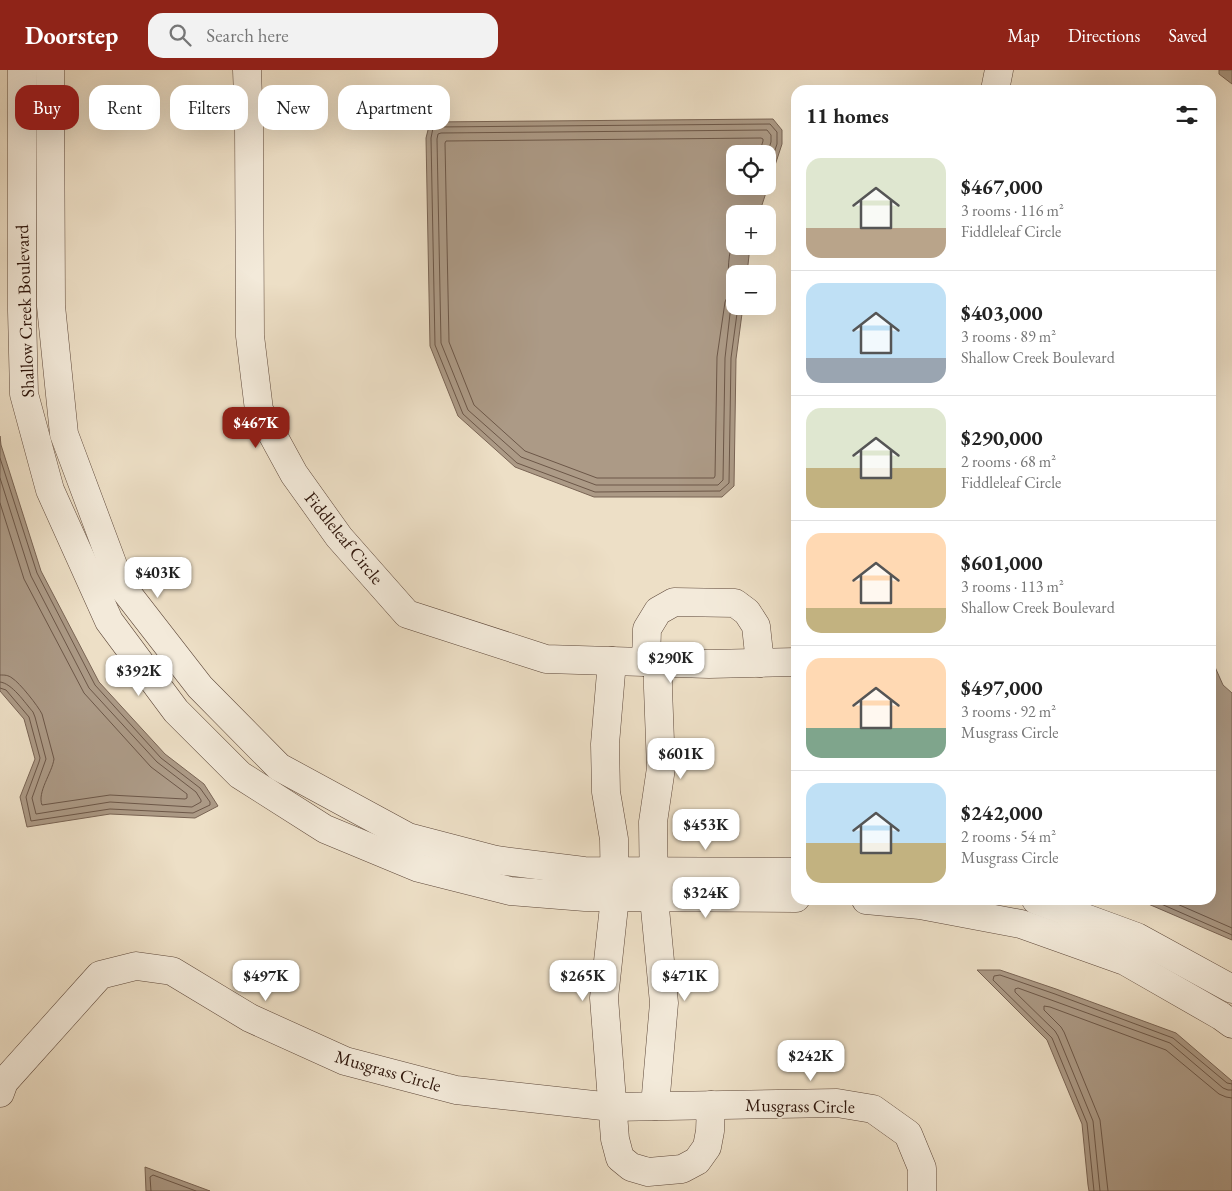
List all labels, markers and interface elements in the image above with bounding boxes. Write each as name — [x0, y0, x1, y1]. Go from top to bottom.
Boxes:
search box — [148, 13, 498, 58]
text: Doorstep — [25, 20, 118, 51]
icon: search — [166, 21, 194, 49]
text: Search here — [206, 23, 289, 48]
text: Map — [1008, 24, 1040, 47]
text: Directions — [1068, 24, 1140, 47]
text: Saved — [1168, 24, 1207, 47]
chip: Buy — [15, 85, 79, 130]
chip: Rent — [89, 85, 160, 130]
chip: Filters — [170, 85, 248, 130]
chip: New — [258, 85, 328, 130]
chip: Apartment — [338, 85, 450, 130]
icon: filters — [1173, 101, 1201, 129]
text: 11 homes — [806, 102, 889, 129]
map controls — [726, 145, 776, 315]
button: locate — [726, 145, 776, 195]
text: $467,000 — [961, 173, 1043, 200]
icon: home — [846, 178, 906, 238]
text: 3 rooms · 116 m² — [961, 200, 1064, 221]
button: + — [726, 205, 776, 255]
text: Fiddleleaf Circle — [961, 221, 1061, 242]
street label: Shallow Creek Boulevard — [10, 223, 39, 398]
button: − — [726, 265, 776, 315]
text: $403,000 — [961, 299, 1043, 326]
icon: home — [846, 303, 906, 363]
text: 3 rooms · 89 m² — [961, 326, 1056, 347]
text: Shallow Creek Boulevard — [961, 347, 1115, 368]
pin: $467K — [221, 406, 291, 449]
text: $467K — [234, 412, 278, 433]
text: $290,000 — [961, 424, 1043, 451]
icon: home — [846, 428, 906, 488]
text: 2 rooms · 68 m² — [961, 451, 1056, 472]
text: Fiddleleaf Circle — [961, 472, 1061, 493]
street label: Fiddleleaf Circle — [300, 487, 389, 589]
text: $601,000 — [961, 549, 1043, 576]
icon: home — [846, 553, 906, 613]
pin: $403K — [123, 556, 193, 599]
text: $403K — [136, 562, 180, 583]
text: 3 rooms · 113 m² — [961, 576, 1064, 597]
text: Shallow Creek Boulevard — [961, 597, 1115, 618]
pin: $290K — [636, 642, 706, 684]
text: $290K — [649, 647, 693, 668]
pin: $392K — [104, 654, 174, 697]
text: $392K — [117, 660, 161, 681]
text: $497,000 — [961, 674, 1043, 701]
icon: home — [846, 678, 906, 738]
text: 3 rooms · 92 m² — [961, 701, 1056, 722]
text: Musgrass Circle — [961, 722, 1058, 743]
pin: $601K — [646, 738, 716, 780]
text: $601K — [659, 743, 703, 764]
text: $242,000 — [961, 799, 1043, 826]
icon: home — [846, 803, 906, 863]
pin: $453K — [671, 808, 741, 851]
text: $453K — [684, 814, 728, 835]
text: 2 rooms · 54 m² — [961, 826, 1056, 847]
text: Musgrass Circle — [961, 847, 1058, 868]
pin: $324K — [671, 876, 741, 919]
text: $324K — [684, 882, 728, 903]
pin: $497K — [231, 960, 301, 1002]
pin: $265K — [548, 960, 618, 1002]
pin: $471K — [650, 960, 720, 1002]
text: $497K — [244, 965, 288, 986]
text: $265K — [561, 965, 605, 986]
text: $471K — [663, 965, 707, 986]
pin: $242K — [776, 1040, 846, 1082]
street label: Musgrass Circle — [332, 1044, 444, 1097]
text: $242K — [789, 1045, 833, 1066]
street label: Musgrass Circle — [745, 1093, 855, 1118]

